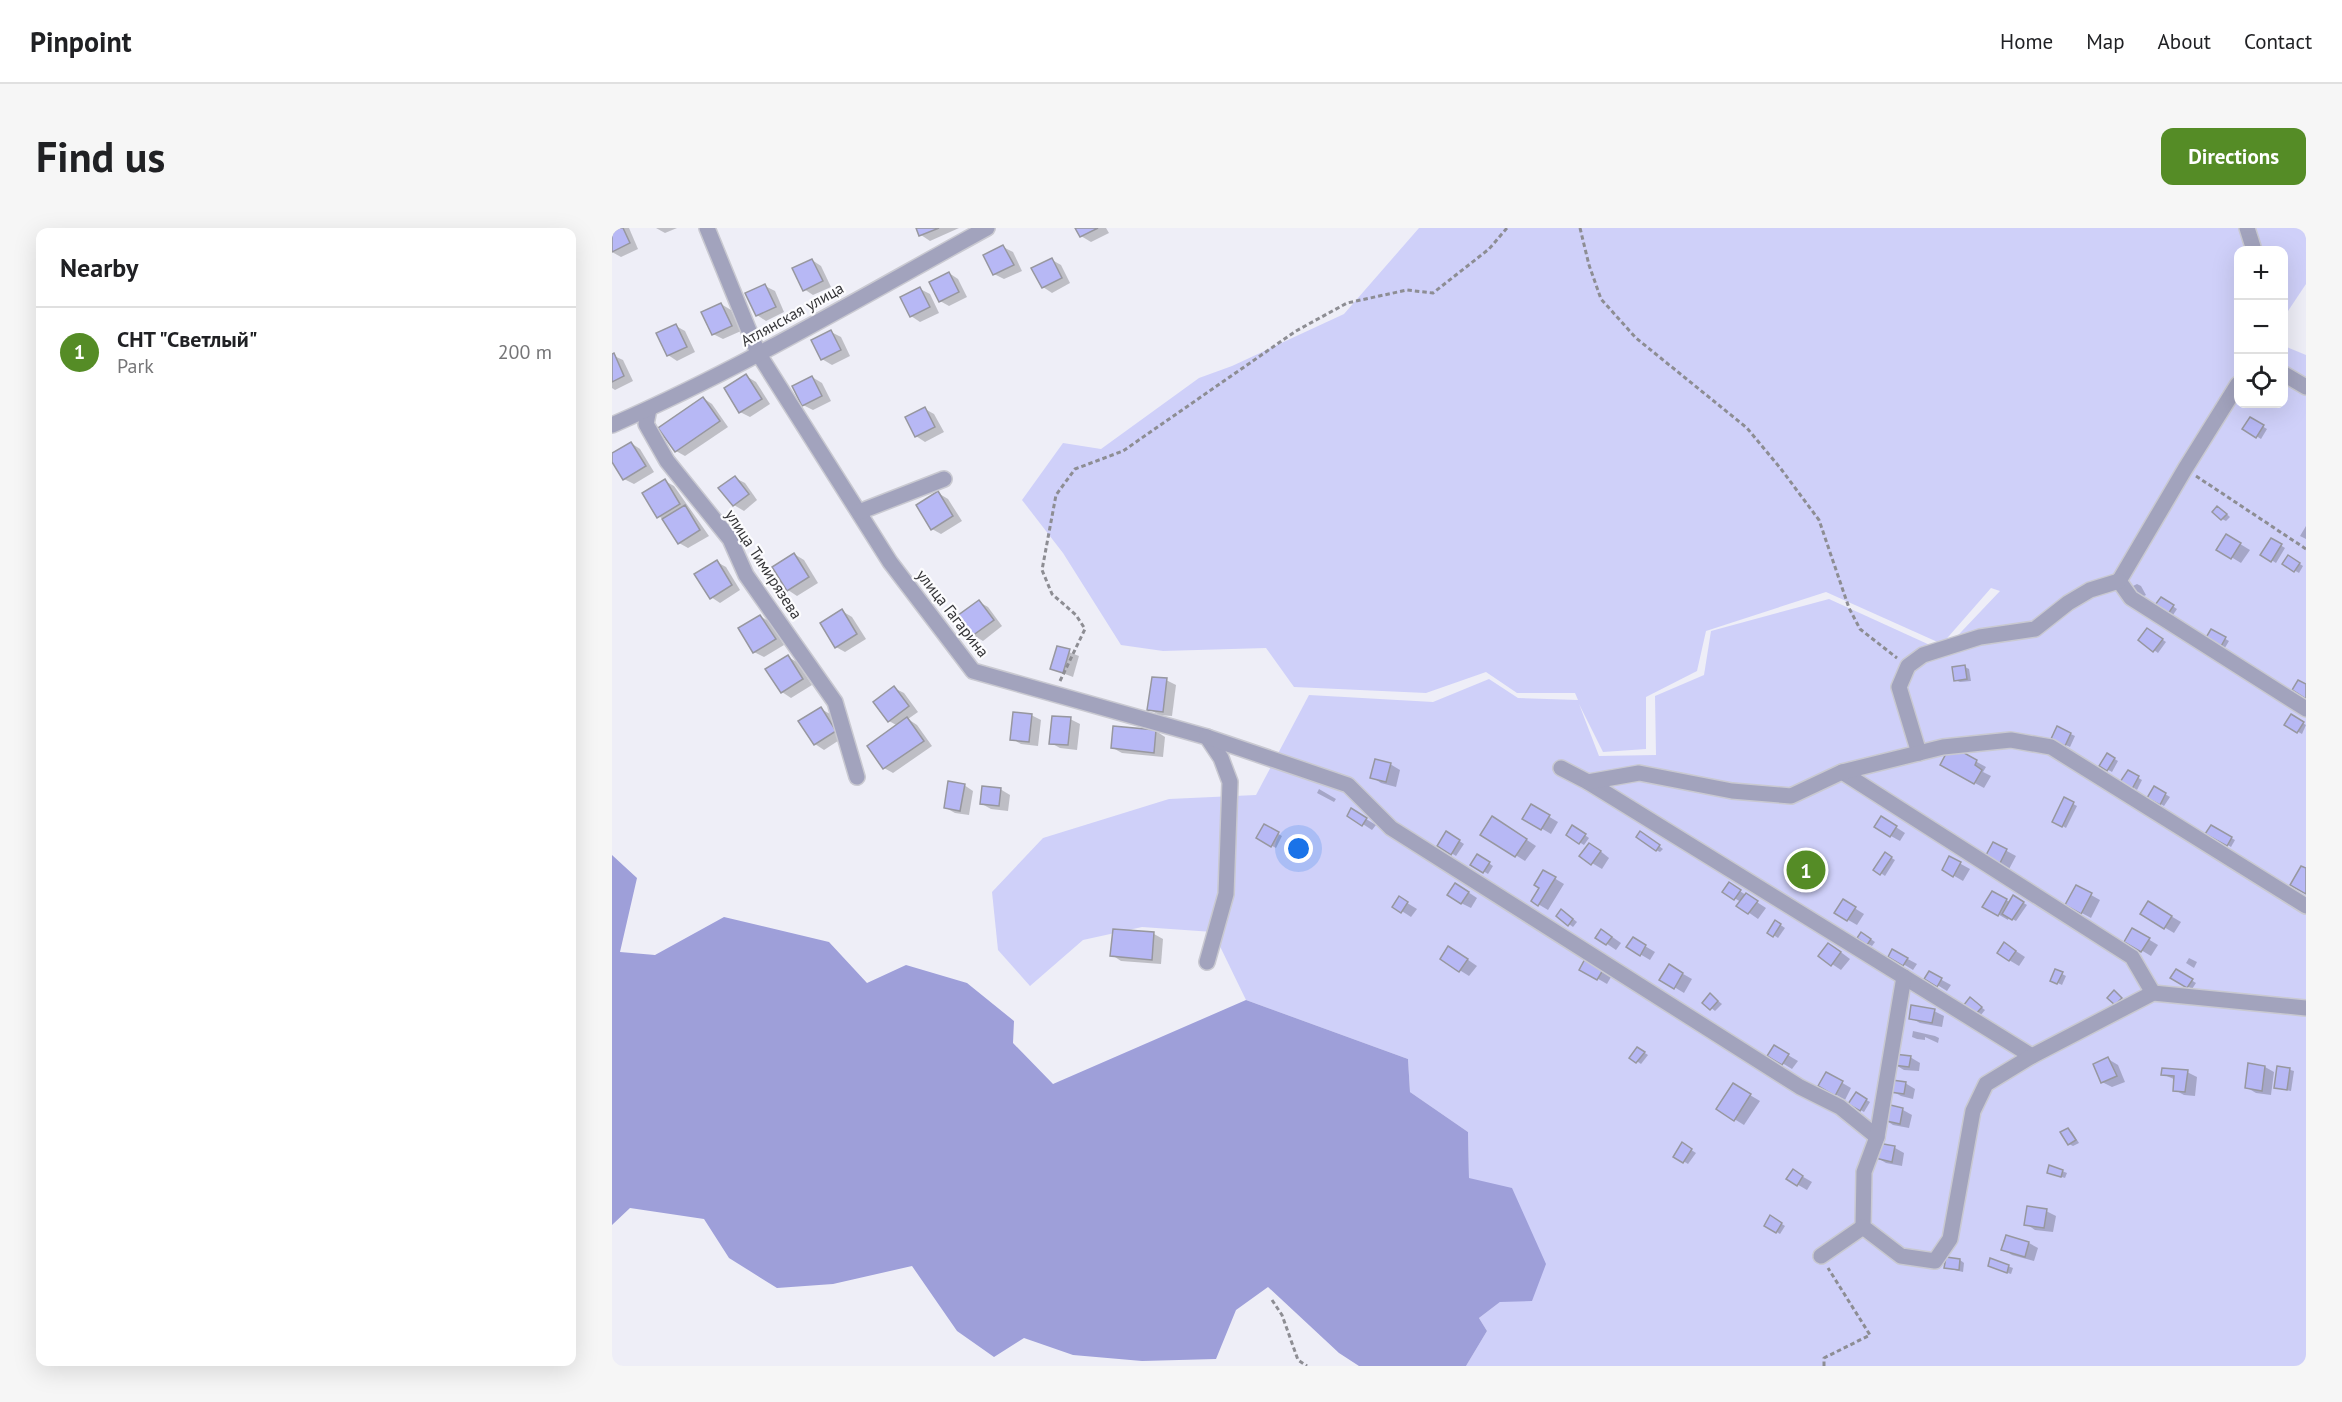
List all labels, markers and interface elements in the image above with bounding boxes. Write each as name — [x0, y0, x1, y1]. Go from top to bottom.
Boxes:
text: Pinpoint — [30, 23, 132, 60]
text: Home — [2000, 28, 2053, 55]
text: Map — [2086, 28, 2125, 55]
text: About — [2158, 28, 2211, 55]
text: Contact — [2244, 28, 2312, 55]
button: Directions — [2161, 128, 2306, 185]
text: Find us — [36, 129, 165, 184]
map controls — [2234, 246, 2288, 408]
button: + — [2234, 246, 2288, 300]
text: Nearby — [60, 251, 138, 284]
street label: Атлянская улица — [737, 277, 847, 351]
button: − — [2234, 300, 2288, 354]
text: СНТ "Светлый" — [117, 325, 258, 353]
text: 1 — [74, 339, 85, 365]
text: 200 m — [498, 339, 552, 365]
text: Park — [117, 353, 154, 379]
button: locate — [2234, 354, 2288, 408]
street label: улица Тимирязева — [721, 505, 807, 623]
street label: улица Гагарина — [912, 565, 994, 661]
your location — [1284, 834, 1313, 863]
pin: 1 — [1786, 848, 1826, 892]

